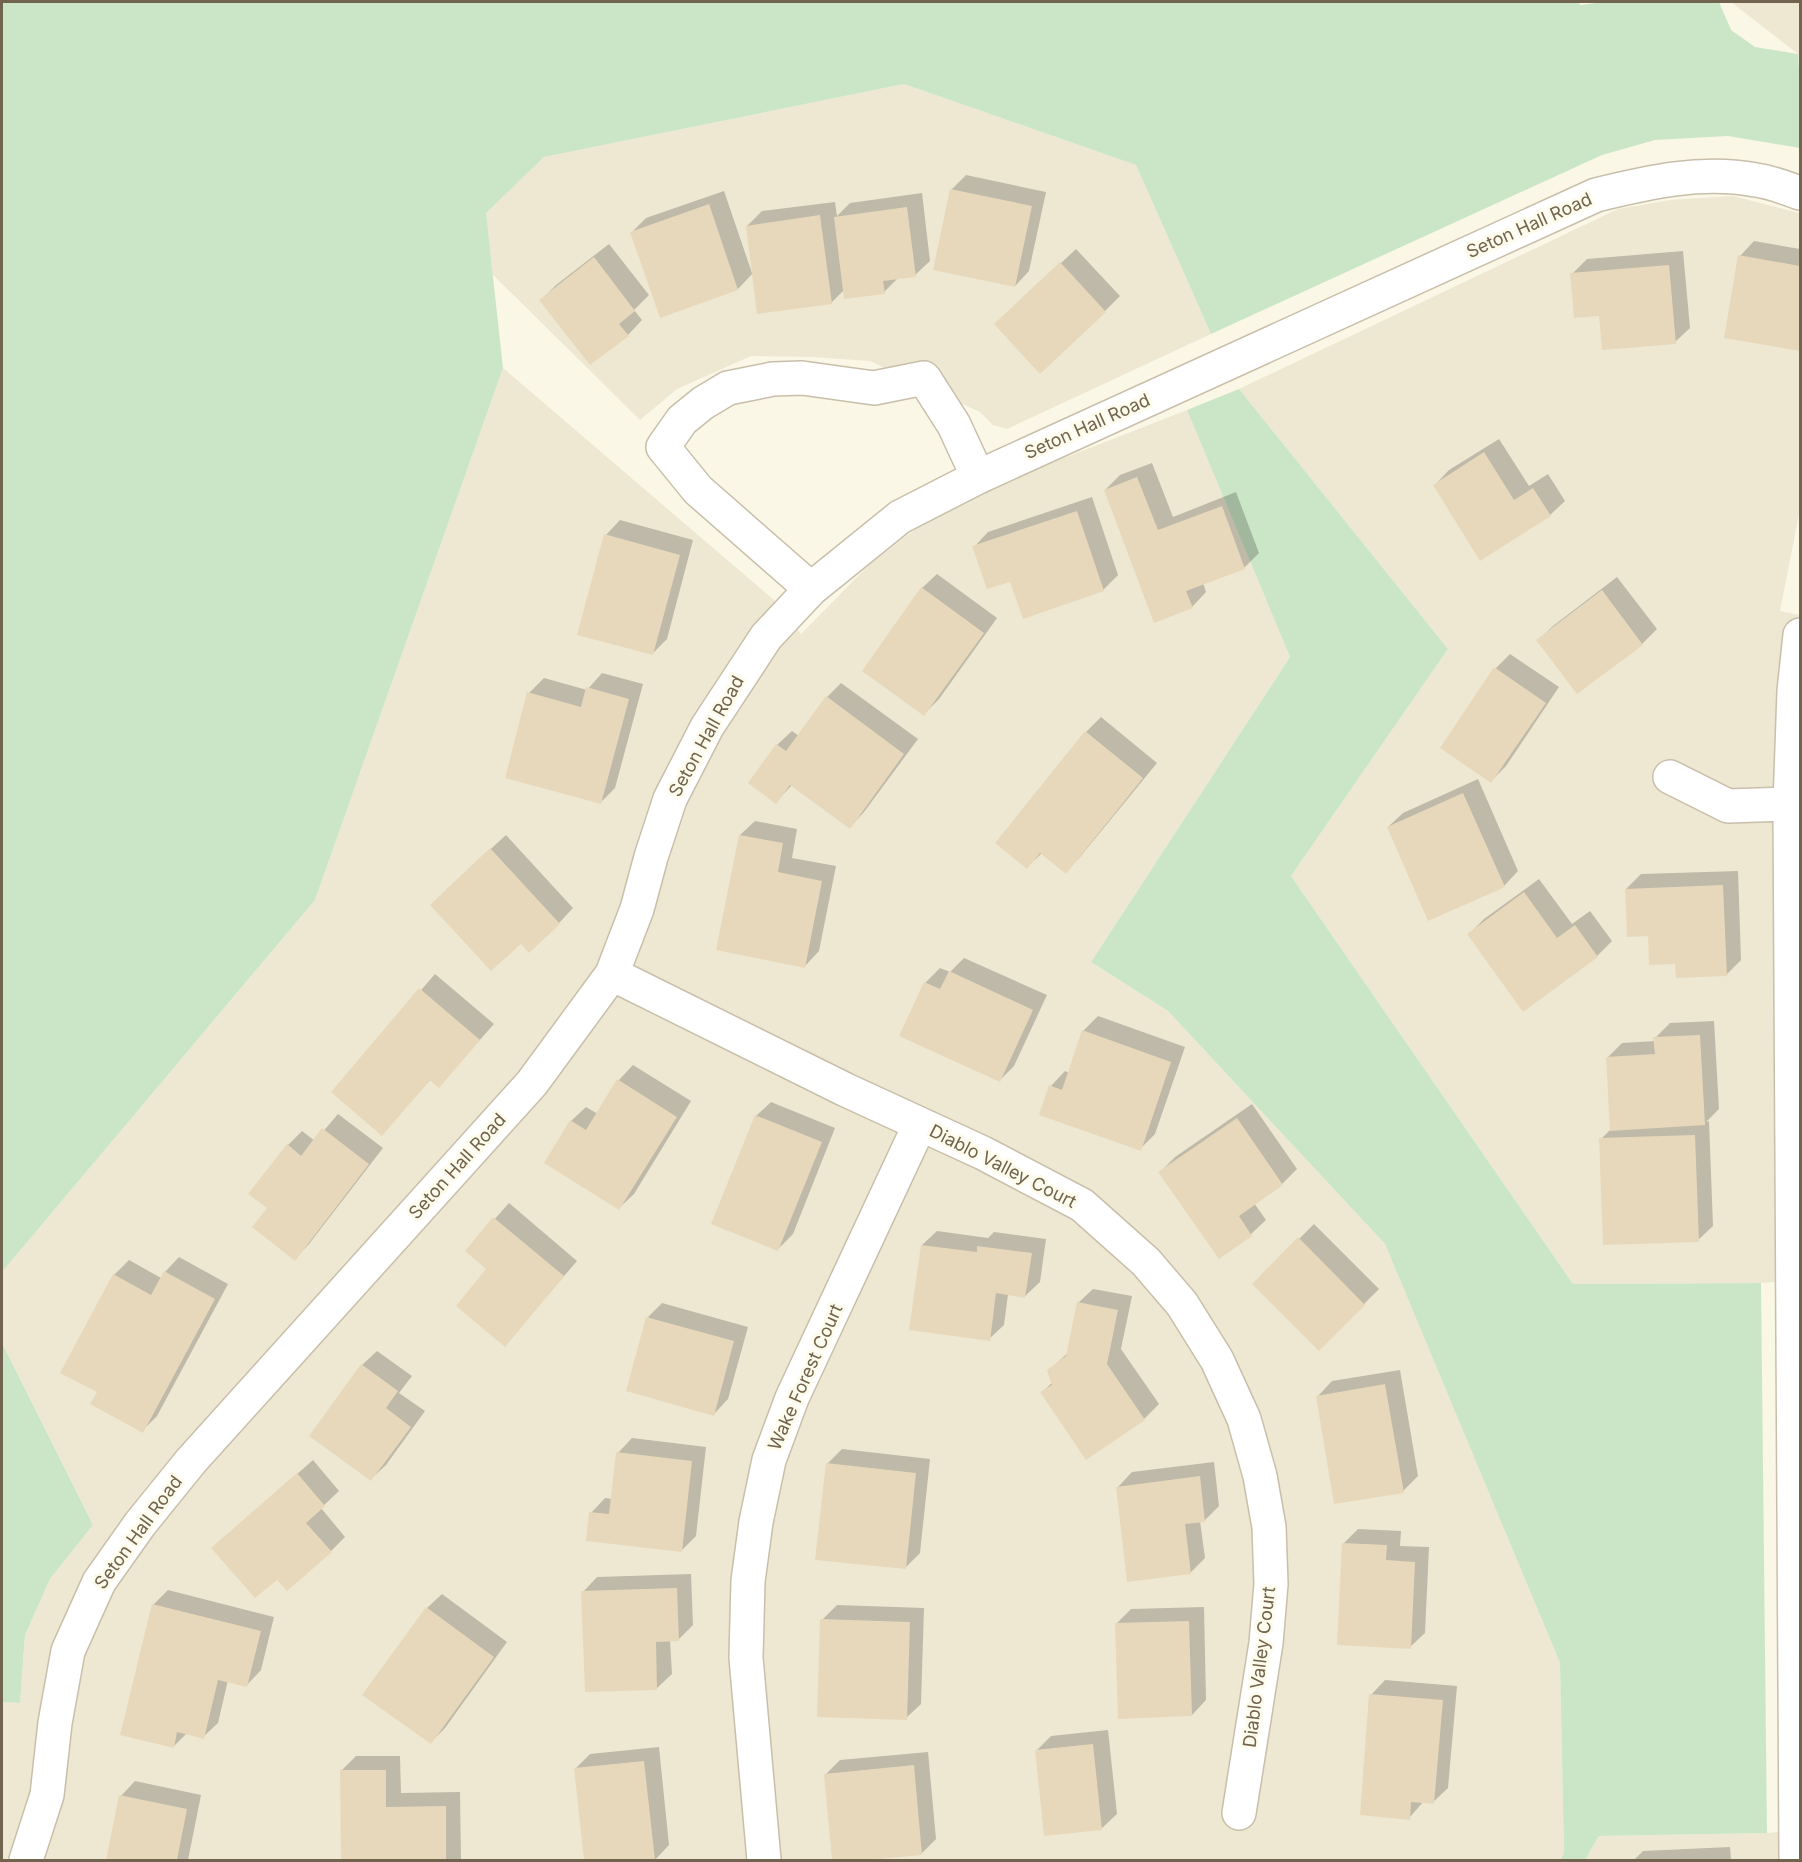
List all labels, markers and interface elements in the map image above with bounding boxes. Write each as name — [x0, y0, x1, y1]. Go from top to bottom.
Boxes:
street label: Seton Hall Road — [1463, 188, 1595, 262]
street label: Seton Hall Road — [1021, 389, 1153, 463]
street label: Seton Hall Road — [664, 672, 748, 800]
street label: Seton Hall Road — [404, 1109, 510, 1223]
street label: Diablo Valley Court — [926, 1120, 1080, 1212]
street label: Wake Forest Court — [763, 1301, 847, 1453]
street label: Seton Hall Road — [90, 1471, 186, 1593]
street label: Diablo Valley Court — [1239, 1585, 1279, 1749]

